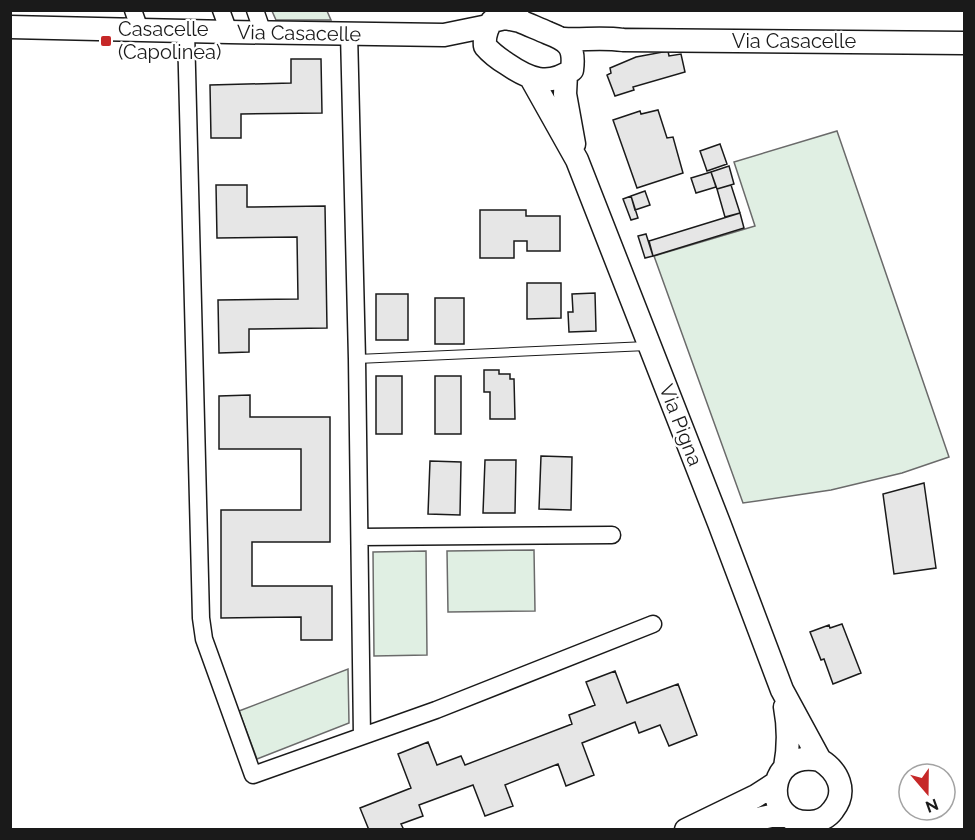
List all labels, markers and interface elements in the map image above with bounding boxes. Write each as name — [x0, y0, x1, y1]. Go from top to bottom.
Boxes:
place label: Casacelle (Capolinea) — [118, 17, 221, 64]
street label: Via Casacelle — [237, 20, 362, 46]
street label: Via Casacelle — [732, 29, 856, 53]
marker: Casacelle (Capolinea) — [99, 34, 113, 48]
street label: Via Pigna — [654, 381, 708, 469]
north arrow — [897, 762, 957, 822]
text: N — [923, 795, 941, 817]

